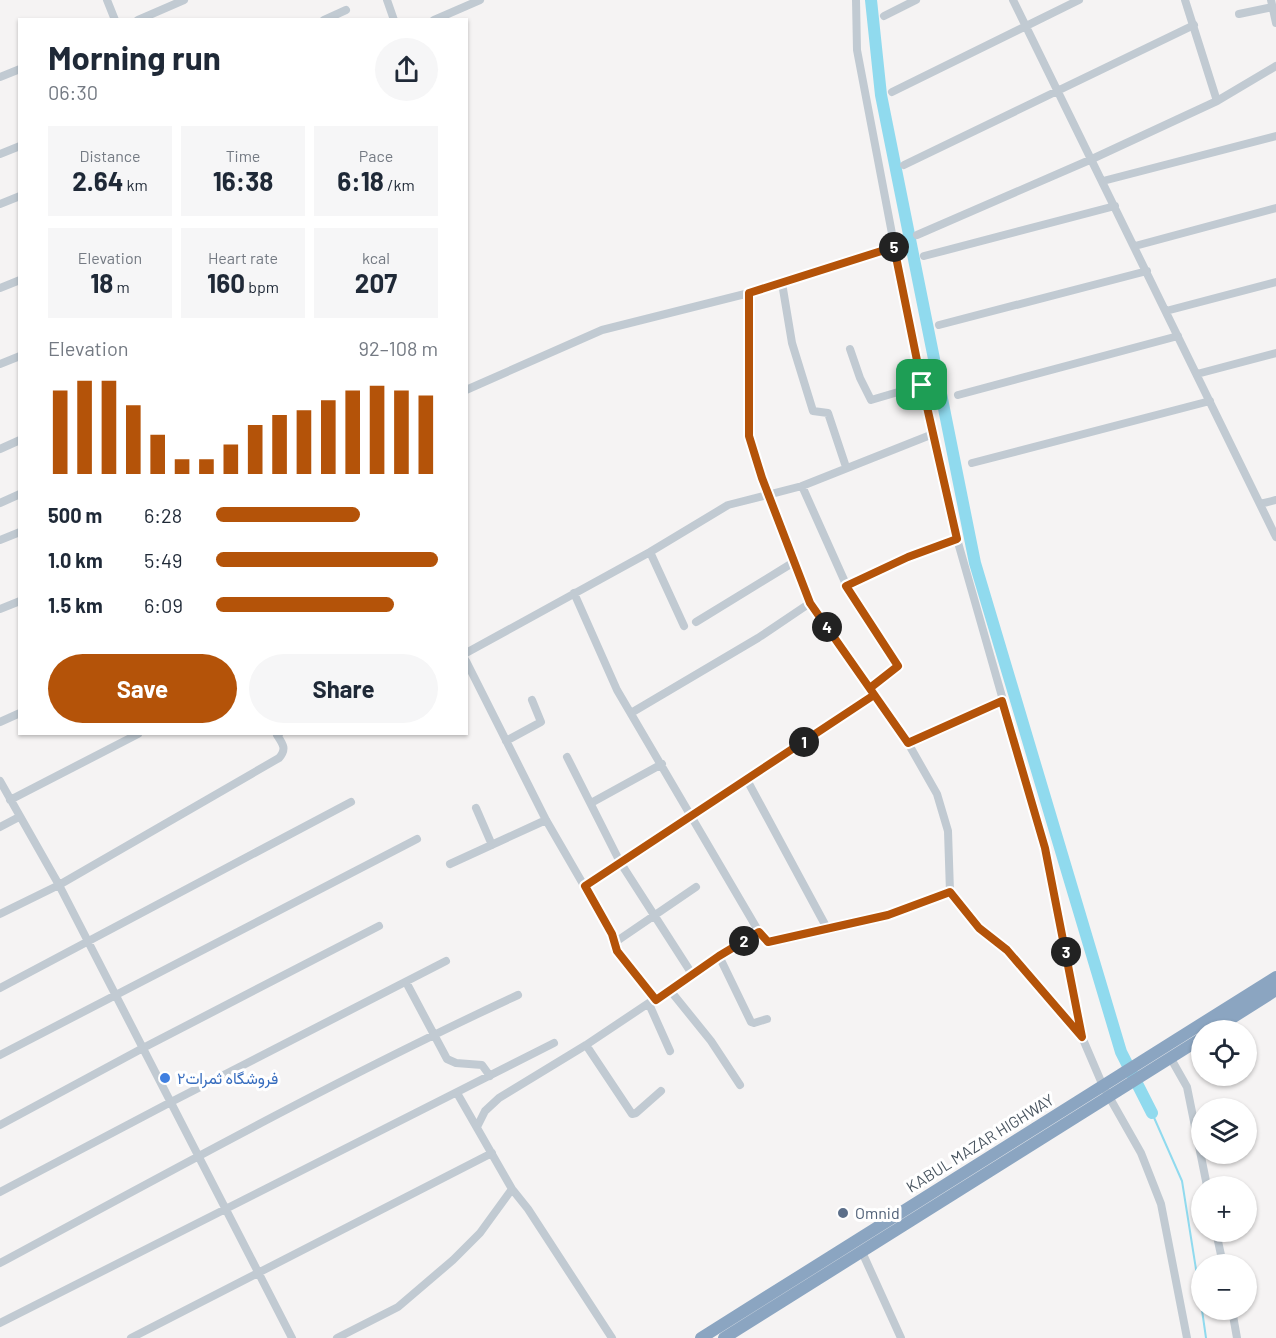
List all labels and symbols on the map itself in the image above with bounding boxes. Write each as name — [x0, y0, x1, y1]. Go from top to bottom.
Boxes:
pin: 5 — [879, 232, 909, 262]
pin — [896, 359, 947, 410]
pin: 4 — [812, 612, 842, 642]
pin: 1 — [789, 727, 819, 757]
pin: 2 — [729, 926, 759, 956]
pin: 3 — [1051, 937, 1081, 967]
place label: فروشگاه ثمرات٢ — [177, 1068, 278, 1089]
marker: فروشگاه ثمرات٢ — [158, 1071, 172, 1085]
street label: KABUL MAZAR HIGHWAY — [902, 1089, 1057, 1196]
place label: Omnid — [855, 1203, 900, 1222]
marker: Omnid — [836, 1206, 850, 1220]

